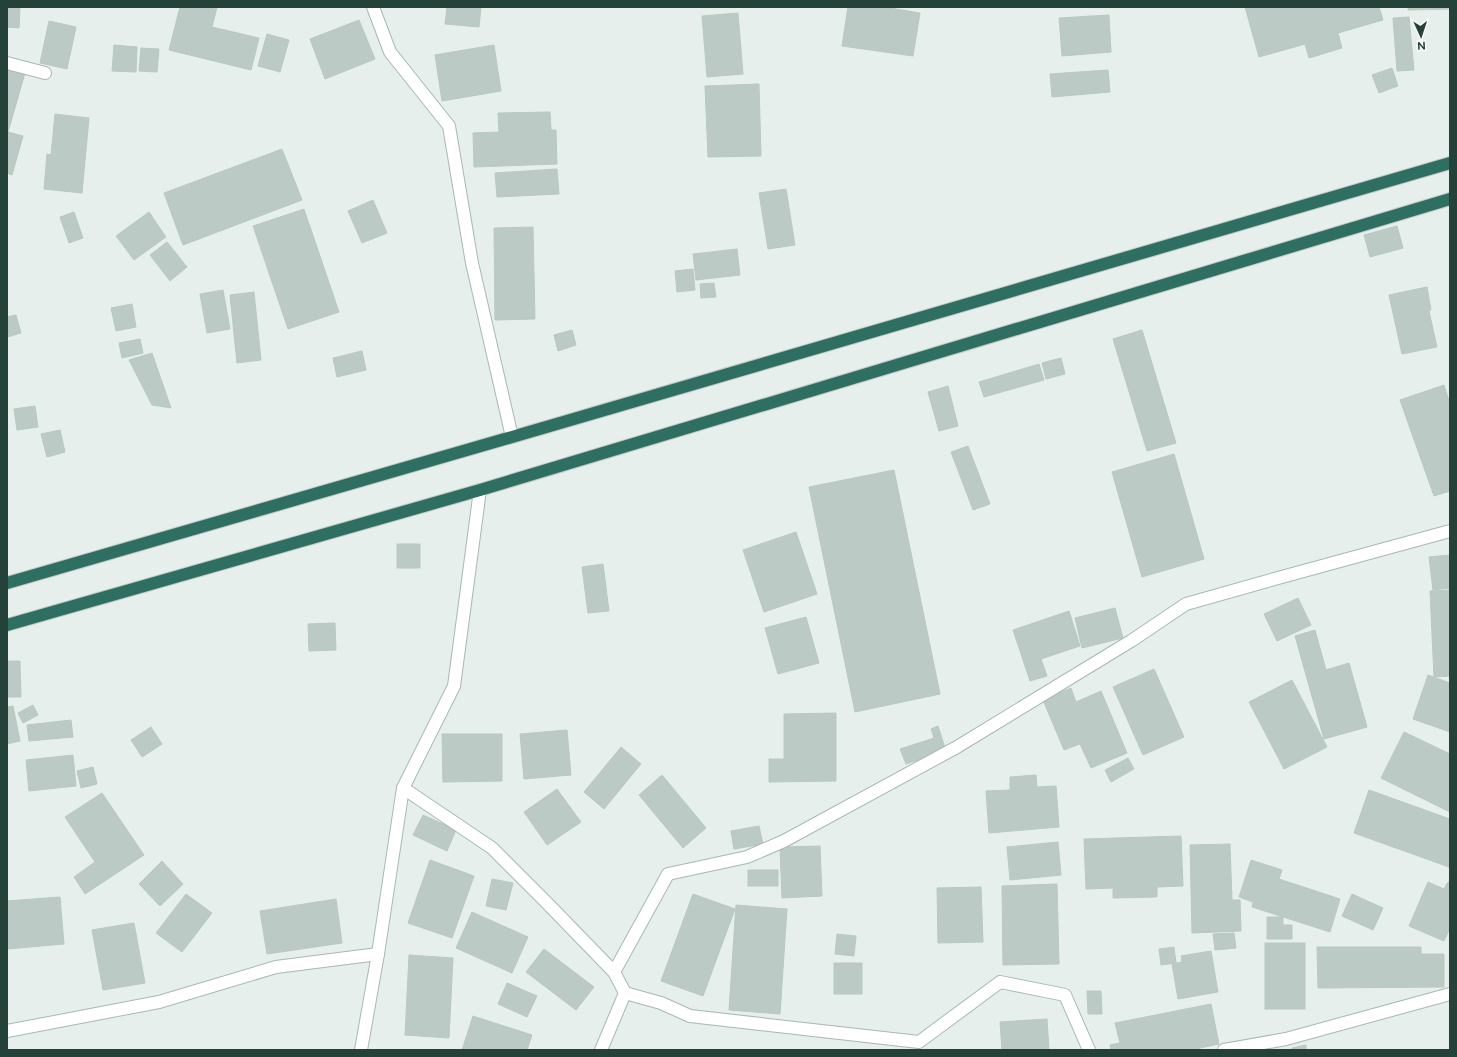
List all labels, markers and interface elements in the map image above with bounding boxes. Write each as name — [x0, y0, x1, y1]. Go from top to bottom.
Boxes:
north arrow — [1401, 16, 1441, 56]
text: N — [1417, 39, 1426, 52]

